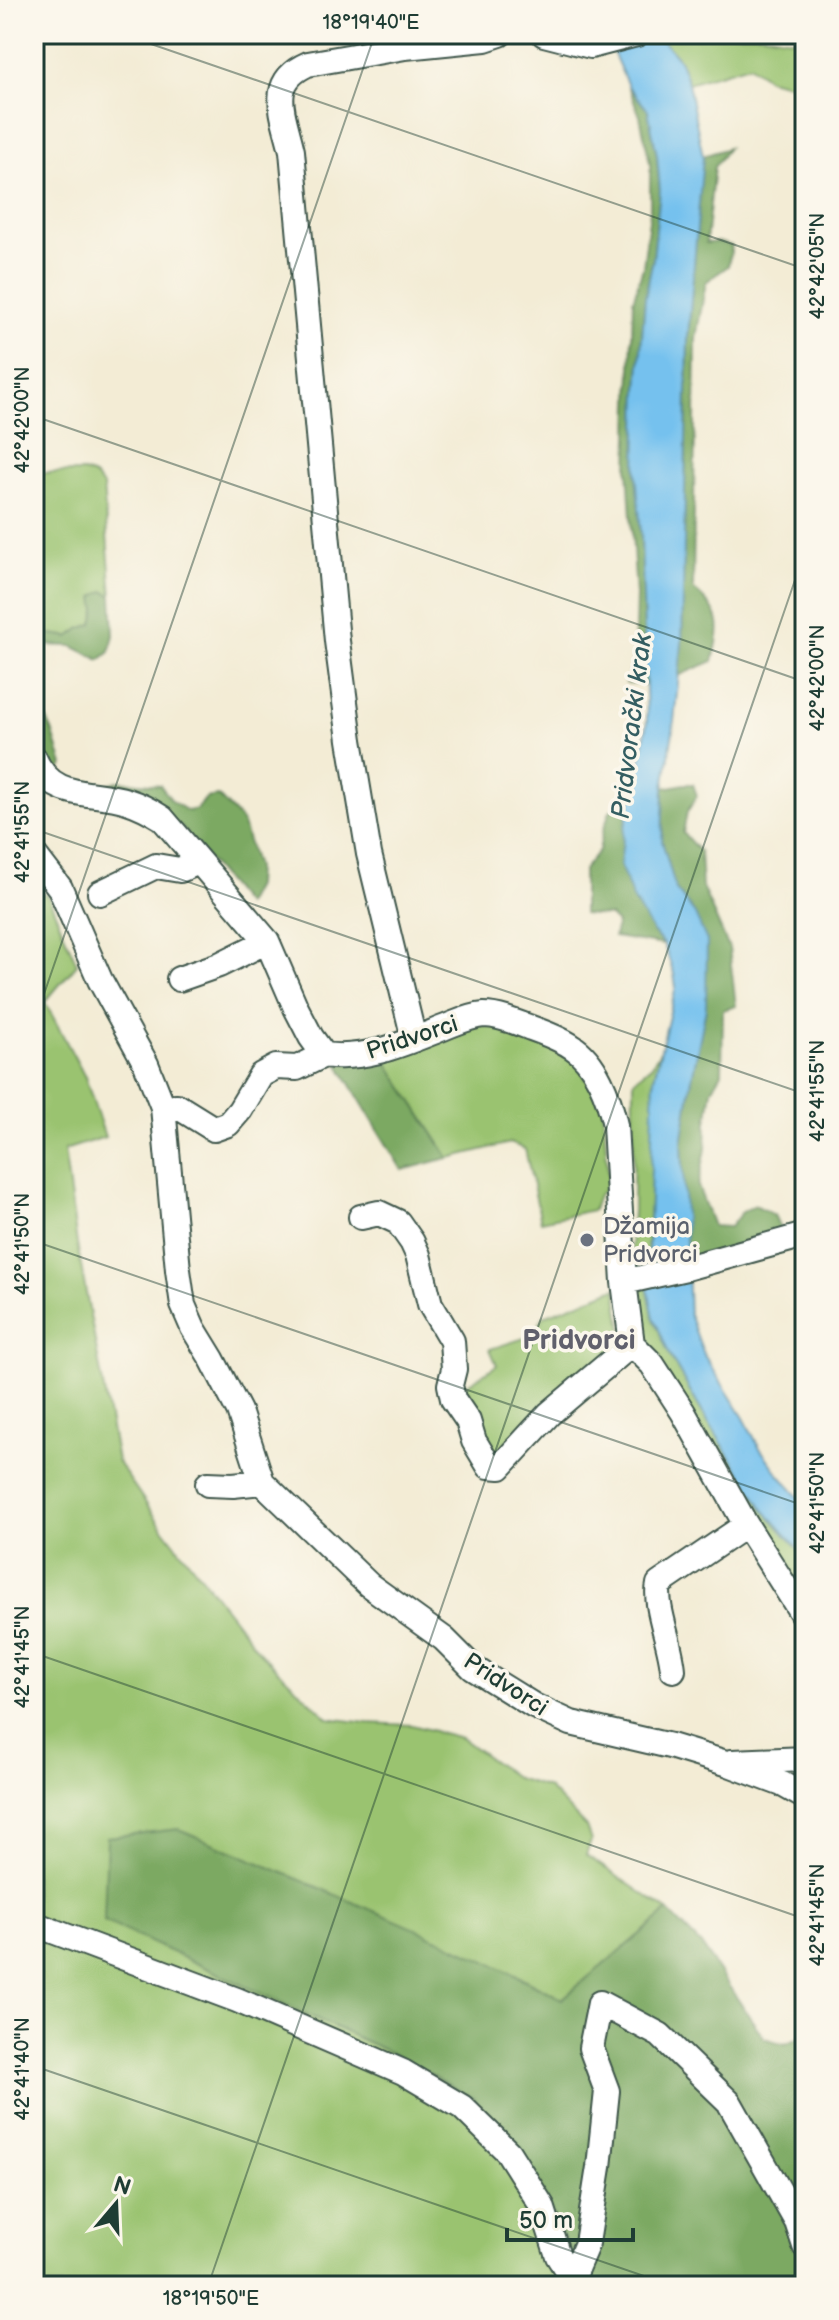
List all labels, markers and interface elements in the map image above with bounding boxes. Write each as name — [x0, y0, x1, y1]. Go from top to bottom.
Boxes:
text: 18°19'40"E — [323, 11, 420, 35]
text: 42°42'05"N — [806, 213, 830, 319]
text: 42°42'00"N — [11, 366, 35, 474]
text: 42°42'00"N — [806, 624, 830, 732]
water label: Pridvorački krak — [606, 630, 659, 821]
text: 42°41'55"N — [11, 781, 35, 883]
street label: Pridvorci — [363, 1009, 462, 1066]
text: 42°41'55"N — [806, 1040, 830, 1142]
text: 42°41'50"N — [11, 1193, 35, 1295]
place label: Džamija Pridvorci — [603, 1212, 698, 1269]
marker: Džamija Pridvorci — [578, 1231, 596, 1249]
district label: Pridvorci — [522, 1324, 636, 1357]
text: 42°41'50"N — [806, 1452, 830, 1554]
text: 42°41'45"N — [11, 1605, 35, 1709]
street label: Pridvorci — [458, 1646, 553, 1722]
text: 42°41'45"N — [806, 1863, 830, 1967]
text: 42°41'40"N — [11, 2017, 35, 2121]
north arrow — [76, 2164, 156, 2244]
text: N — [110, 2171, 134, 2202]
scale bar — [507, 2192, 633, 2242]
text: 50 m — [519, 2206, 573, 2235]
text: 18°19'50"E — [163, 2287, 259, 2311]

